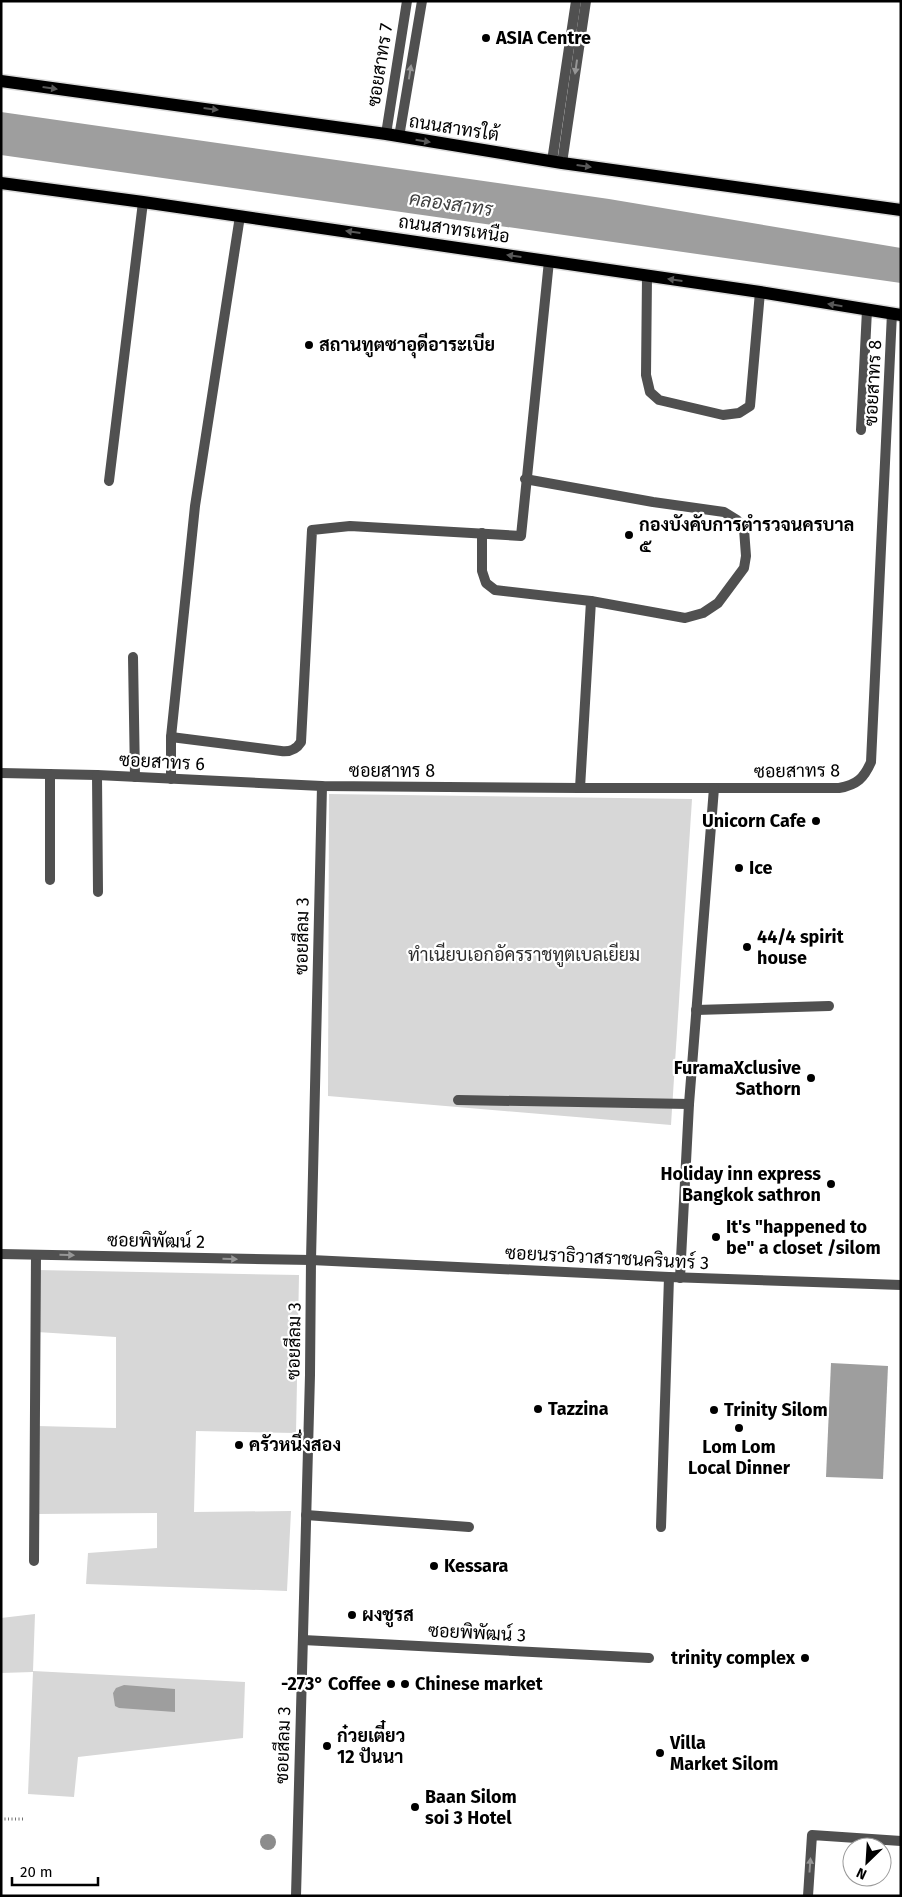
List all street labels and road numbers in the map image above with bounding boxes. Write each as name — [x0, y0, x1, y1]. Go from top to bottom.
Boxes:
street label: ซอยสาทร 7 — [363, 22, 397, 108]
street label: ถนนสาทรใต้ — [407, 108, 502, 146]
street label: ถนนสาทรเหนือ — [397, 209, 511, 248]
street label: ซอยสาทร 8 — [860, 339, 886, 427]
street label: ซอยสาทร 6 — [118, 749, 206, 775]
street label: ซอยสาทร 8 — [754, 759, 840, 783]
street label: ซอยสาทร 8 — [349, 760, 435, 782]
street label: ซอยสีลม 3 — [288, 897, 314, 975]
street label: ซอยพิพัฒน์ 2 — [107, 1227, 205, 1253]
street label: ซอยนราธิวาสราชนครินทร์ 3 — [504, 1240, 710, 1274]
street label: ซอยสีลม 3 — [280, 1302, 306, 1380]
street label: ซอยพิพัฒน์ 3 — [427, 1617, 527, 1647]
street label: ซอยสีลม 3 — [269, 1706, 295, 1784]

